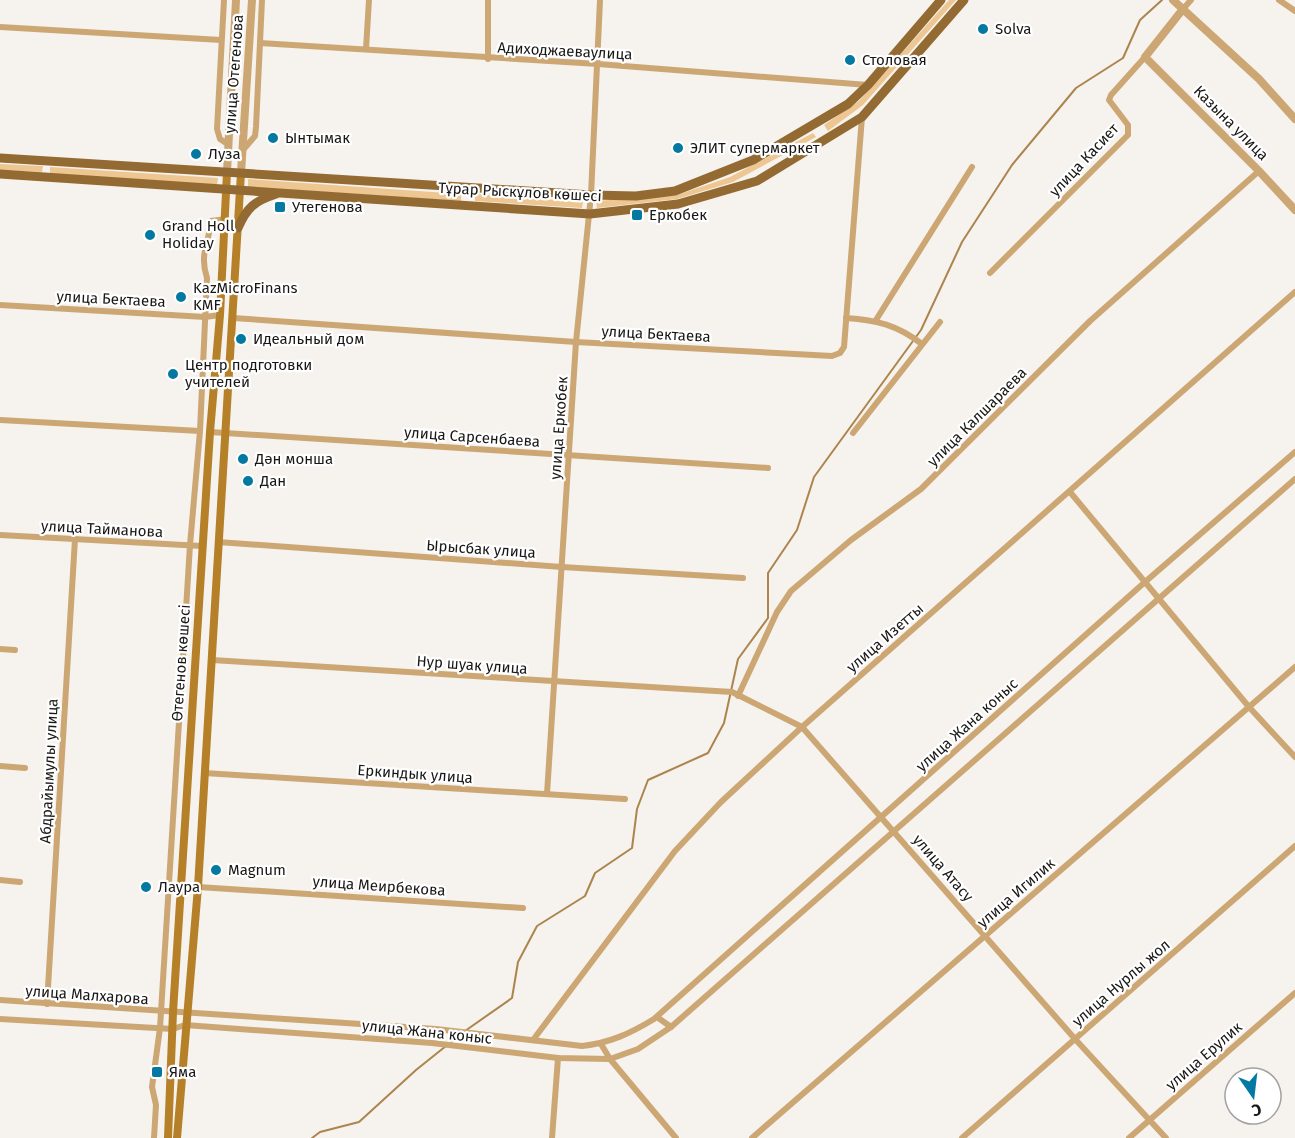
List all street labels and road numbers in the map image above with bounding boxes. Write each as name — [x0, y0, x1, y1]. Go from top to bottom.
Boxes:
street label: улица Отегенова — [221, 14, 247, 134]
street label: Адиходжаеваулица — [497, 38, 633, 64]
street label: Казына улица — [1190, 82, 1272, 164]
street label: улица Касиет — [1046, 120, 1123, 200]
street label: Тұрар Рыскұлов көшесі — [438, 179, 602, 205]
street label: улица Бектаева — [56, 287, 166, 311]
street label: улица Бектаева — [601, 322, 711, 346]
street label: улица Калшараева — [924, 364, 1030, 470]
street label: улица Еркобек — [546, 375, 572, 480]
street label: улица Сарсенбаева — [403, 423, 541, 451]
street label: улица Тайманова — [40, 517, 164, 541]
street label: Ырысбак улица — [426, 536, 536, 562]
street label: улица Изетты — [843, 600, 927, 676]
street label: Өтегенов көшесі — [168, 604, 194, 722]
street label: Нур шуак улица — [416, 652, 528, 678]
street label: улица Жана коныс — [912, 675, 1022, 775]
street label: Абдрайымулы улица — [36, 698, 62, 844]
street label: Еркиндык улица — [357, 761, 473, 787]
street label: улица Атасу — [909, 831, 977, 906]
street label: улица Игилик — [974, 854, 1059, 932]
street label: улица Меирбекова — [312, 872, 446, 900]
street label: улица Нурлы жол — [1068, 936, 1174, 1030]
street label: улица Малхарова — [25, 982, 149, 1008]
street label: улица Жана коныс — [361, 1016, 493, 1048]
street label: улица Ерулик — [1162, 1018, 1246, 1094]

